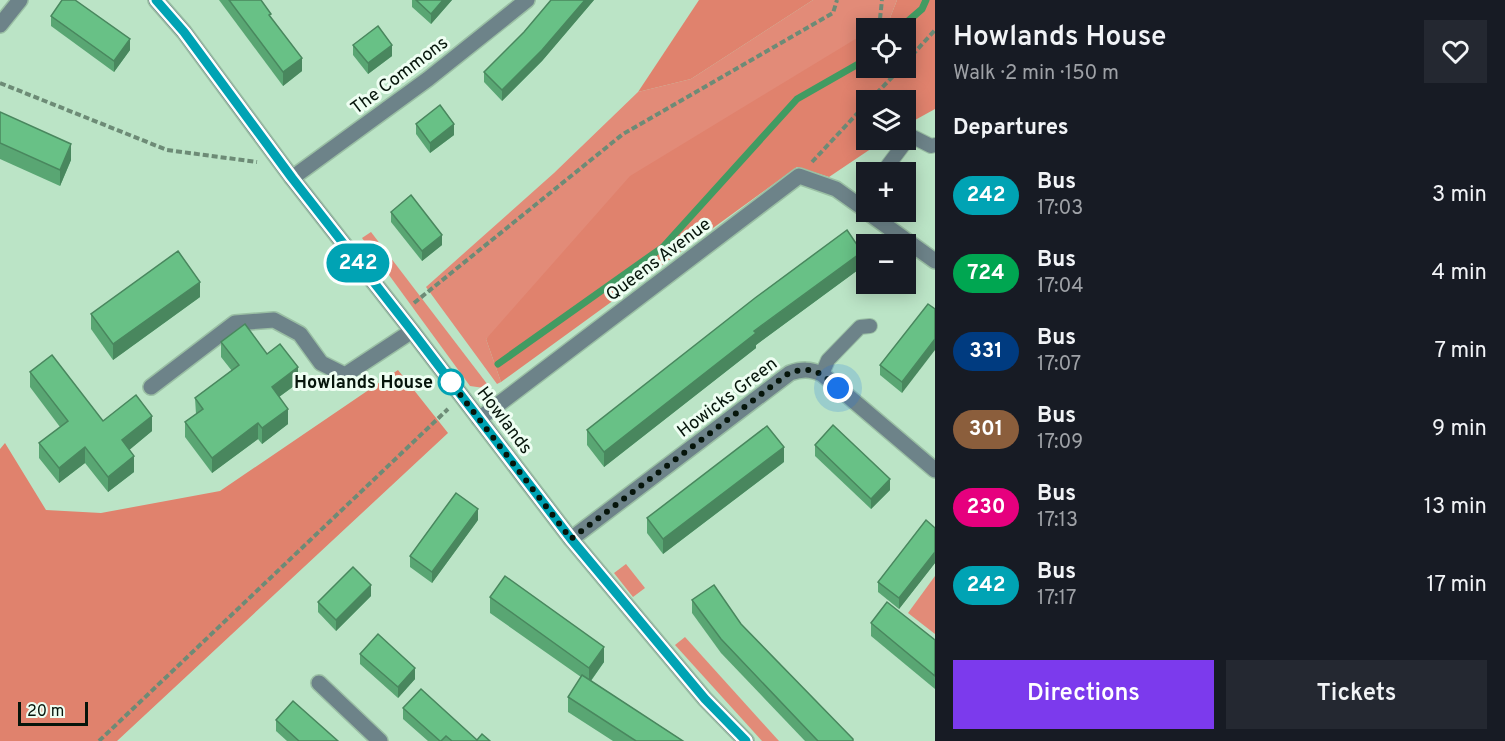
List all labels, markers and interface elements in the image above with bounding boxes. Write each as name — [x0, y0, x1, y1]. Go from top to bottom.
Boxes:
map controls — [856, 18, 916, 294]
button: locate — [856, 18, 916, 78]
text: Howlands House — [953, 20, 1166, 56]
button: heart — [1424, 20, 1487, 83]
street label: The Commons — [347, 32, 453, 120]
text: Walk · 2 min · 150 m — [953, 61, 1119, 87]
button: layers — [856, 90, 916, 150]
text: Departures — [953, 115, 1069, 142]
button: + — [856, 162, 916, 222]
text: Bus — [1037, 169, 1076, 196]
text: 242 — [966, 182, 1006, 209]
text: 3 min — [1432, 182, 1487, 209]
text: 17:03 — [1037, 196, 1083, 222]
street label: Queens Avenue — [602, 213, 716, 307]
button: − — [856, 234, 916, 294]
line badge: 242 — [324, 244, 392, 282]
text: Bus — [1037, 247, 1076, 274]
text: 242 — [338, 250, 378, 277]
text: 724 — [967, 260, 1005, 287]
text: 4 min — [1432, 260, 1487, 287]
text: 17:04 — [1037, 274, 1084, 300]
text: Bus — [1037, 325, 1076, 352]
text: 331 — [969, 338, 1003, 365]
text: 7 min — [1435, 338, 1487, 365]
text: 17:07 — [1037, 352, 1081, 378]
street label: Howicks Green — [673, 353, 783, 443]
marker: Howlands House — [438, 369, 464, 395]
place label: Howlands House — [294, 372, 433, 395]
your location — [823, 373, 853, 403]
street label: Howlands — [471, 383, 537, 459]
text: Bus — [1037, 403, 1076, 430]
text: 301 — [969, 416, 1003, 443]
text: 9 min — [1432, 416, 1487, 443]
text: 17:09 — [1037, 430, 1083, 456]
text: Bus — [1037, 481, 1076, 508]
text: 230 — [967, 494, 1005, 521]
text: 13 min — [1424, 494, 1487, 521]
text: 17:13 — [1037, 508, 1078, 534]
text: Bus — [1037, 559, 1076, 586]
text: 242 — [966, 572, 1006, 599]
text: 17 min — [1427, 572, 1487, 599]
text: 17:17 — [1037, 586, 1076, 612]
button: Directions — [953, 660, 1214, 729]
button: Tickets — [1226, 660, 1487, 729]
scale bar — [18, 699, 88, 726]
text: 20 m — [27, 702, 64, 722]

